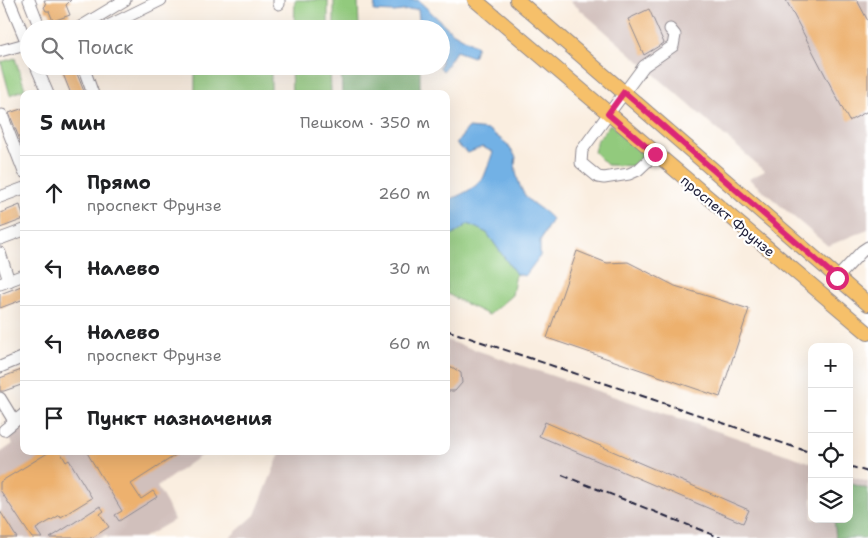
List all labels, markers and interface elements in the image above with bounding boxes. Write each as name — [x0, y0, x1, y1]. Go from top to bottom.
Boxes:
search box — [20, 20, 450, 75]
icon: search — [38, 34, 66, 62]
text: Поиск — [78, 35, 133, 60]
text: 5 мин — [40, 109, 106, 137]
text: Пешком · 350 m — [300, 112, 430, 133]
route end — [644, 143, 667, 166]
text: Прямо — [87, 170, 151, 195]
street label: проспект Фрунзе — [677, 171, 779, 261]
icon: ahead — [40, 179, 68, 207]
text: 260 m — [378, 183, 430, 204]
text: проспект Фрунзе — [87, 195, 222, 216]
icon: left — [40, 254, 68, 282]
text: Налево — [87, 256, 160, 281]
text: 30 m — [389, 258, 430, 279]
route start — [826, 267, 849, 290]
text: Налево — [87, 320, 160, 345]
icon: left — [40, 329, 68, 357]
text: 60 m — [389, 333, 430, 354]
map controls — [808, 343, 853, 523]
button: + — [808, 343, 853, 388]
text: проспект Фрунзе — [87, 345, 222, 366]
button: − — [808, 388, 853, 433]
icon: arrive — [40, 404, 68, 432]
text: Пункт назначения — [87, 406, 272, 431]
button: locate — [808, 433, 853, 478]
button: layers — [808, 478, 853, 523]

